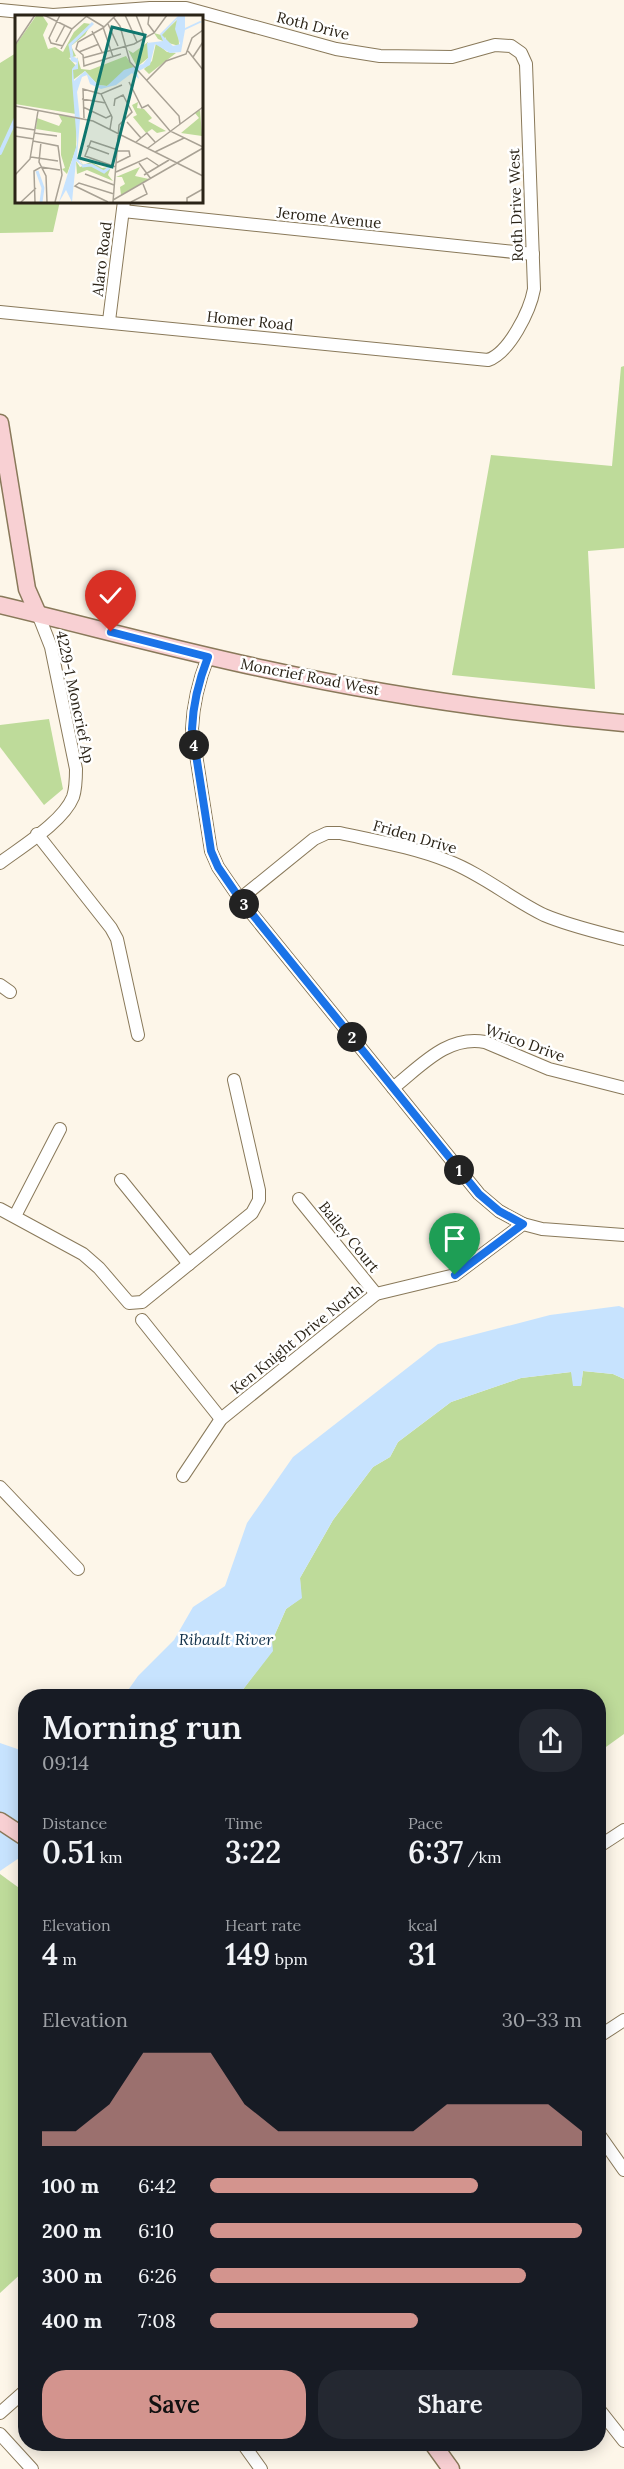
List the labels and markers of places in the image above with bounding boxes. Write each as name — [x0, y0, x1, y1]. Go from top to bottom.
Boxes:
pin — [85, 570, 136, 632]
pin: 4 — [179, 730, 209, 760]
pin: 3 — [229, 889, 259, 919]
pin: 2 — [337, 1022, 367, 1052]
pin: 1 — [444, 1155, 474, 1185]
pin — [429, 1213, 480, 1275]

